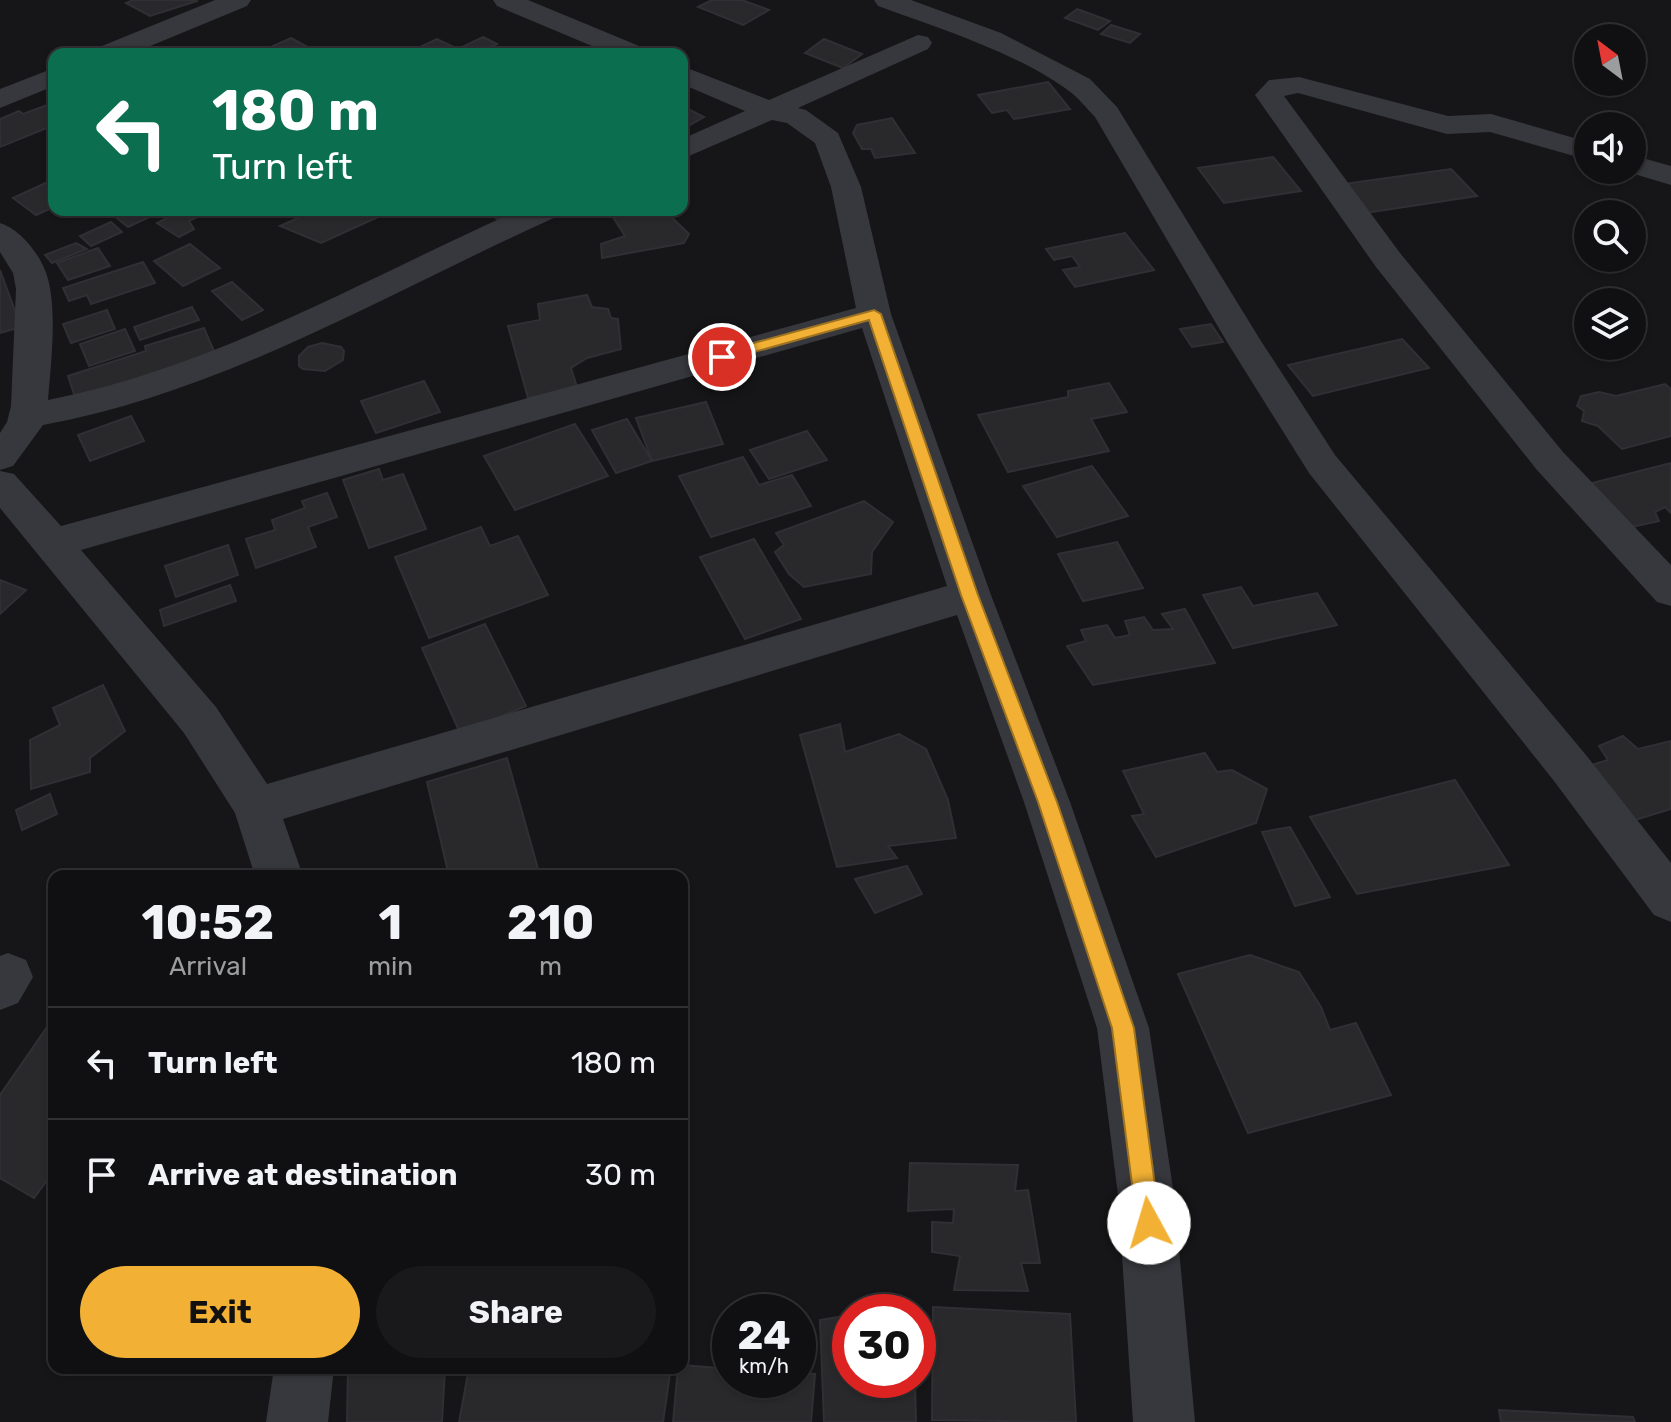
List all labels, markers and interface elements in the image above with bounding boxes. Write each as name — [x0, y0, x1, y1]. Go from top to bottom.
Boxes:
north arrow — [1574, 24, 1646, 96]
map controls — [1574, 24, 1646, 360]
text: 180 m — [212, 78, 379, 144]
icon: left — [80, 80, 184, 184]
button: sound — [1574, 112, 1646, 184]
text: Turn left — [212, 145, 353, 188]
button: search — [1574, 200, 1646, 272]
button: layers — [1574, 288, 1646, 360]
pin — [688, 323, 756, 391]
icon: arrive — [700, 335, 744, 379]
text: 10:52 — [142, 894, 274, 951]
text: 1 — [379, 894, 402, 951]
text: 210 — [507, 894, 594, 951]
text: Arrival — [169, 951, 247, 982]
text: min — [368, 951, 413, 982]
text: m — [539, 951, 562, 982]
icon: left — [80, 1041, 124, 1085]
text: Turn left — [148, 1045, 278, 1081]
text: 180 m — [571, 1045, 656, 1081]
icon: arrive — [80, 1153, 124, 1197]
text: Arrive at destination — [148, 1157, 458, 1193]
text: 30 m — [585, 1157, 656, 1193]
position arrow — [1107, 1181, 1191, 1265]
button: Exit — [80, 1266, 360, 1358]
button: Share — [376, 1266, 656, 1358]
speed limit sign: 30 — [832, 1294, 936, 1398]
text: 24 — [737, 1312, 791, 1359]
text: km/h — [739, 1354, 789, 1378]

